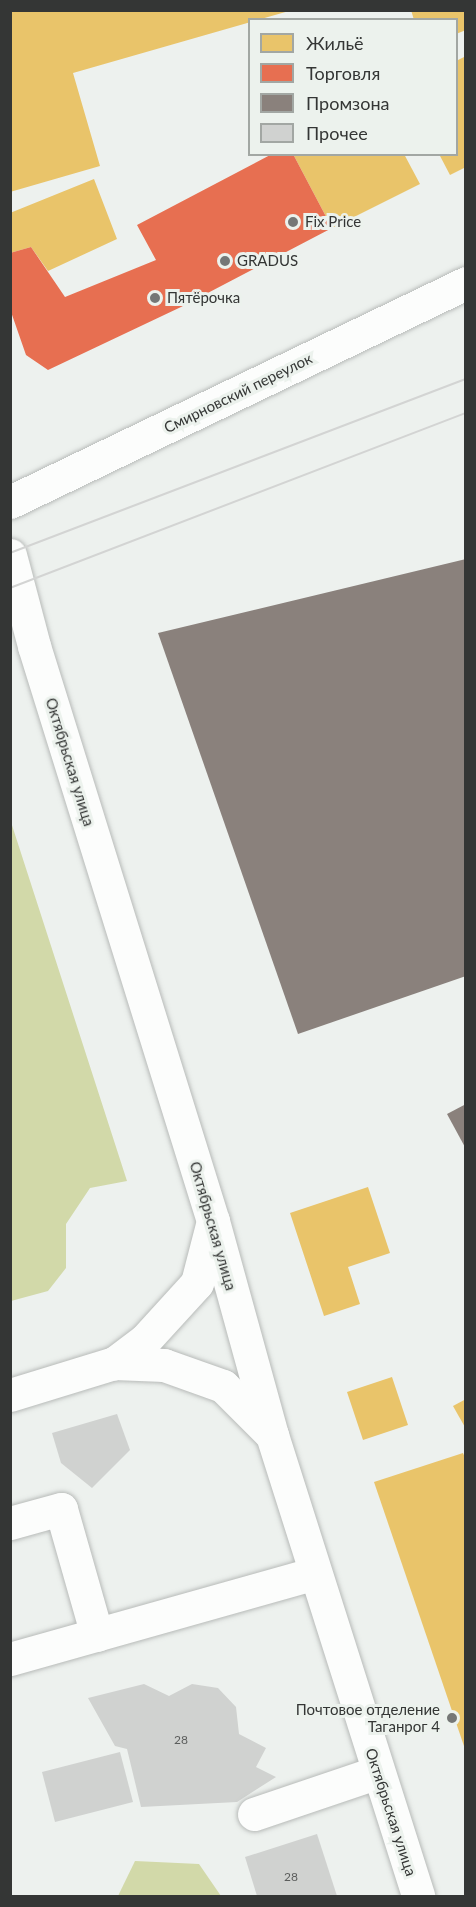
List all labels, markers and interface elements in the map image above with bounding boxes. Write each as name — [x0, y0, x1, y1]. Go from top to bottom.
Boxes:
legend — [248, 18, 458, 156]
text: Жильё — [306, 32, 364, 54]
text: Торговля — [306, 62, 380, 84]
text: Промзона — [306, 92, 389, 114]
text: Прочее — [306, 122, 368, 144]
place label: Fix Price — [305, 213, 361, 231]
marker: Fix Price — [286, 215, 300, 229]
place label: GRADUS — [237, 252, 298, 270]
marker: GRADUS — [218, 254, 232, 268]
place label: Пятёрочка — [167, 289, 240, 307]
marker: Пятёрочка — [148, 291, 162, 305]
street label: Смирновский переулок — [161, 349, 315, 437]
street label: Октябрьская улица — [42, 696, 98, 828]
street label: Октябрьская улица — [186, 1159, 240, 1293]
place label: Почтовое отделение Таганрог 4 — [296, 1700, 440, 1735]
marker: Почтовое отделение Таганрог 4 — [445, 1711, 459, 1725]
house number: 28 — [174, 1733, 188, 1747]
street label: Октябрьская улица — [362, 1746, 420, 1878]
house number: 28 — [284, 1870, 298, 1884]

